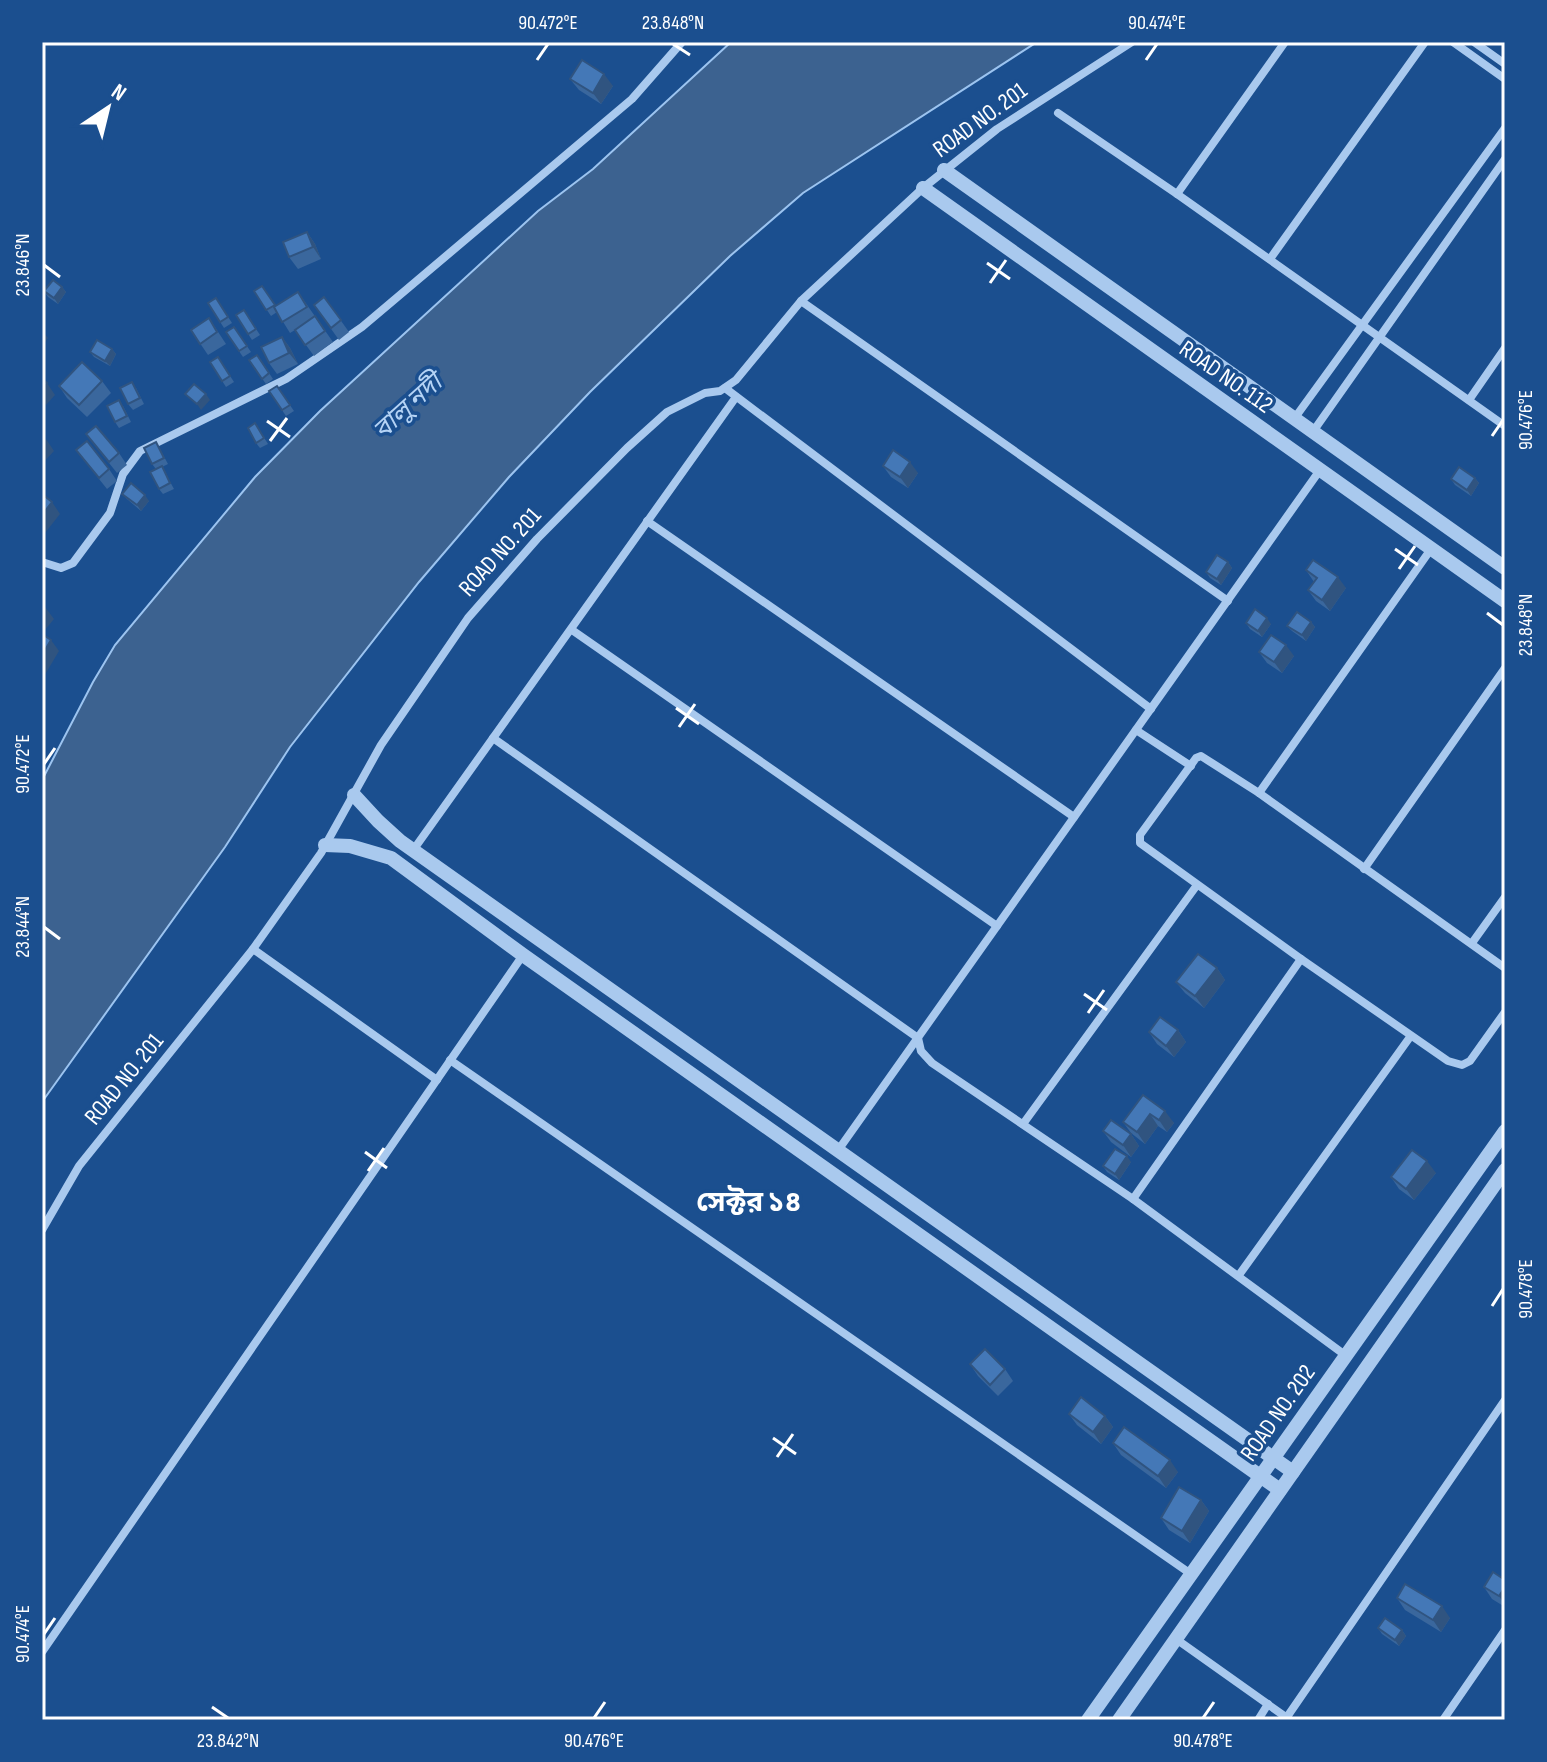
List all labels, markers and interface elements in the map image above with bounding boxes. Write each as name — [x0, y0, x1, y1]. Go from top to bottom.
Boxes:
text: 90.472°E — [518, 11, 578, 35]
text: 23.848°N — [642, 11, 704, 35]
text: 90.474°E — [1128, 11, 1186, 35]
north arrow — [68, 68, 148, 148]
street label: ROAD NO. 201 — [927, 76, 1033, 164]
text: N — [106, 78, 131, 107]
text: 23.846°N — [11, 234, 35, 296]
street label: ROAD NO. 112 — [1174, 334, 1278, 420]
water label: বালু নদী — [366, 364, 453, 446]
text: 90.476°E — [1514, 390, 1538, 450]
street label: ROAD NO. 201 — [453, 501, 548, 602]
text: 23.848°N — [1514, 594, 1538, 656]
text: 90.472°E — [11, 734, 35, 794]
text: 23.844°N — [11, 896, 35, 958]
street label: ROAD NO. 201 — [78, 1027, 170, 1131]
district label: সেক্টর ১৪ — [696, 1185, 802, 1219]
text: 90.478°E — [1514, 1259, 1538, 1319]
street label: ROAD NO. 202 — [1234, 1359, 1322, 1467]
text: 90.474°E — [11, 1605, 35, 1663]
text: 23.842°N — [197, 1729, 259, 1753]
text: 90.476°E — [564, 1729, 624, 1753]
text: 90.478°E — [1173, 1729, 1233, 1753]

